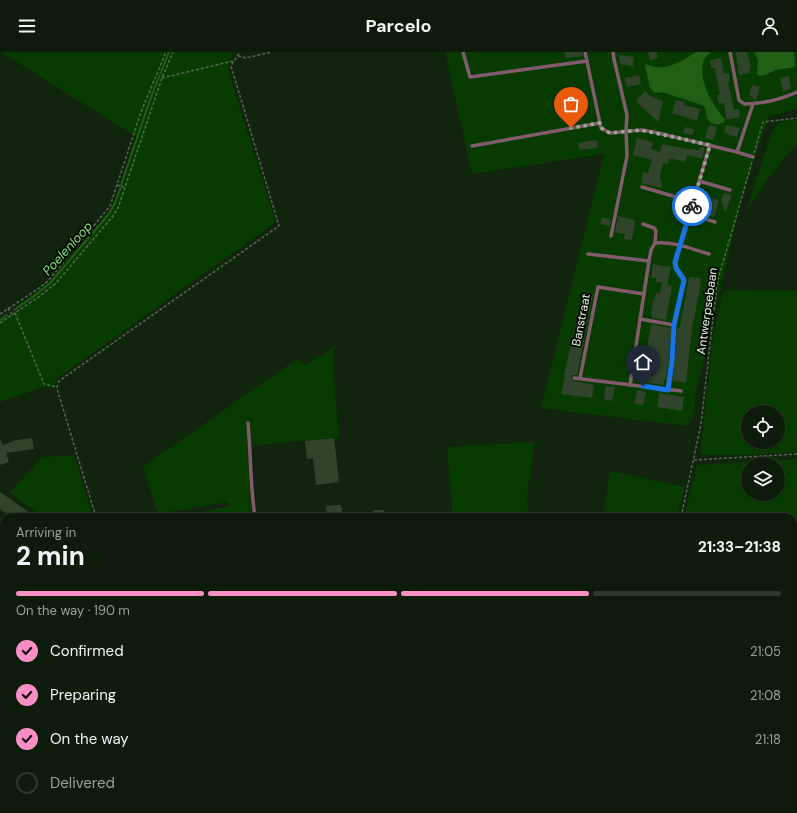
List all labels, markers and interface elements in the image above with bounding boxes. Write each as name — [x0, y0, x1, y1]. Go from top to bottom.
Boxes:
text: Parcelo — [366, 14, 431, 38]
icon: menu — [16, 15, 38, 37]
icon: person — [759, 15, 781, 37]
pin — [554, 87, 588, 128]
icon: bag — [560, 93, 582, 115]
courier — [672, 186, 712, 226]
icon: bike — [681, 195, 703, 217]
water label: Poelenloop — [39, 218, 96, 279]
street label: Antwerpsebaan — [693, 266, 721, 355]
street label: Banstraat — [568, 292, 594, 348]
pin — [626, 345, 660, 386]
icon: home — [632, 351, 654, 373]
map controls — [741, 405, 785, 501]
button: locate — [741, 405, 785, 449]
button: layers — [741, 457, 785, 501]
text: Arriving in — [16, 524, 76, 541]
text: 21:33–21:38 — [698, 537, 781, 557]
text: 2 min — [16, 539, 85, 573]
text: On the way · 190 m — [16, 602, 130, 619]
icon: check — [16, 640, 38, 662]
text: Confirmed — [50, 641, 124, 661]
text: 21:05 — [750, 643, 781, 660]
icon: check — [16, 684, 38, 706]
text: Preparing — [50, 685, 116, 705]
text: 21:08 — [750, 687, 781, 704]
icon: check — [16, 728, 38, 750]
text: On the way — [50, 729, 129, 749]
text: 21:18 — [755, 731, 781, 748]
text: Delivered — [50, 773, 115, 793]

